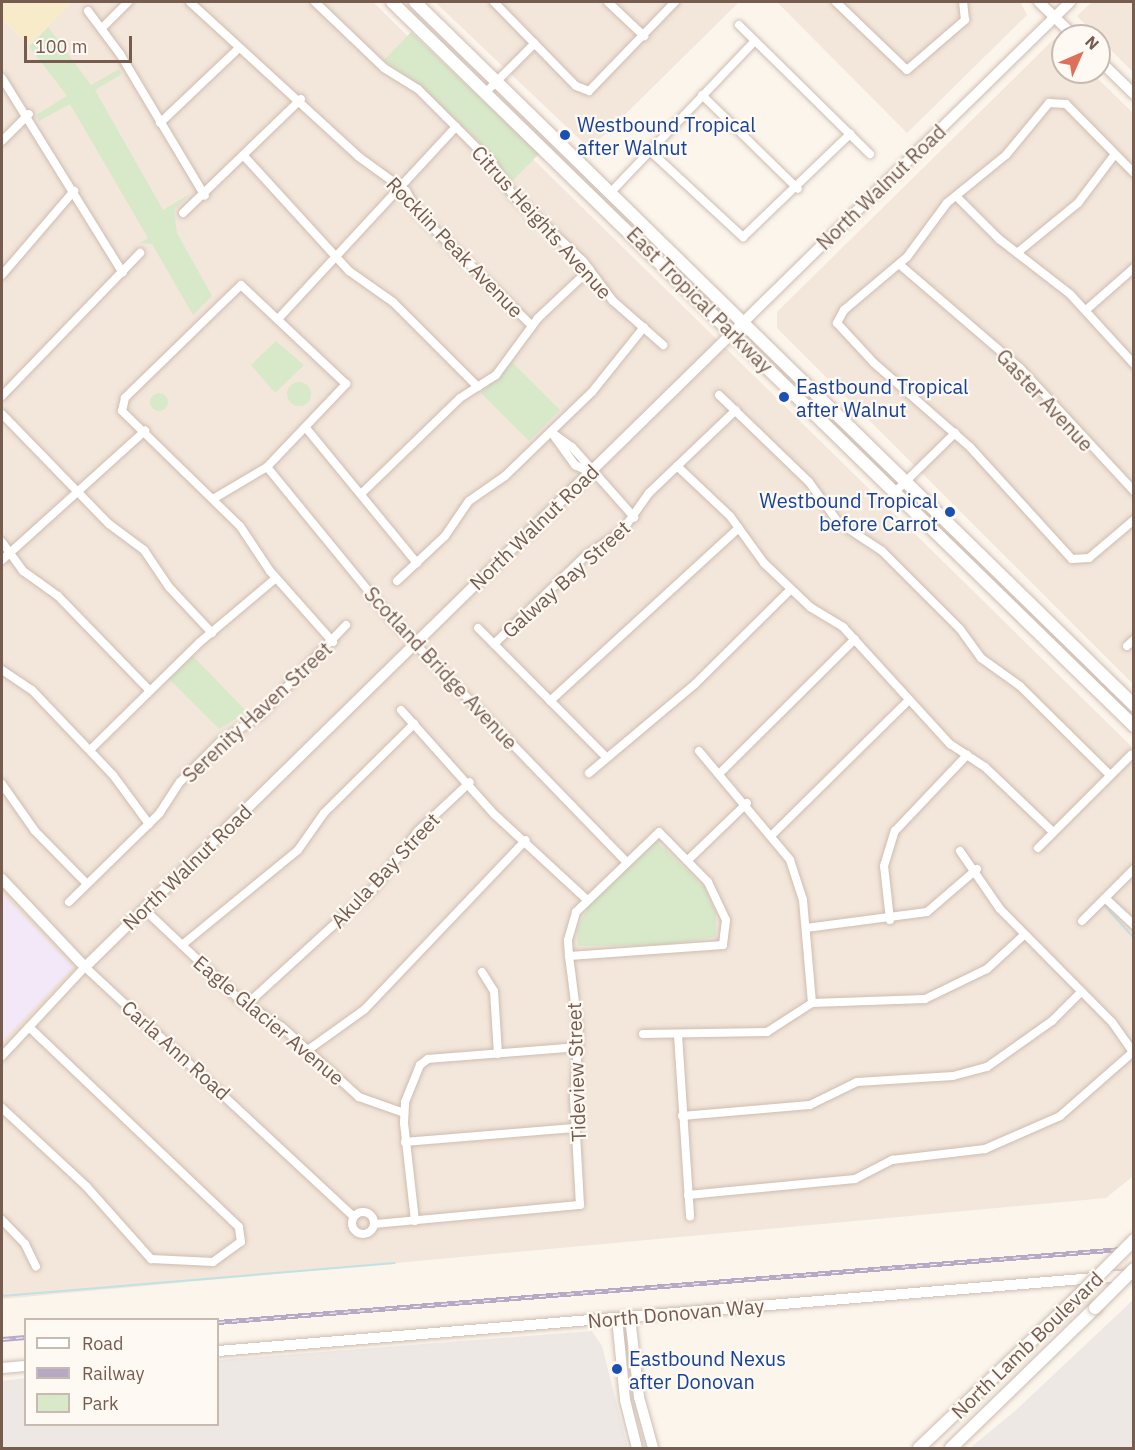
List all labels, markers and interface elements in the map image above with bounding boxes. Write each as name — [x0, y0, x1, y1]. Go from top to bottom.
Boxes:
scale bar — [27, 24, 135, 62]
north arrow — [1051, 24, 1111, 84]
text: N — [1081, 32, 1103, 54]
text: 100 m — [35, 35, 87, 58]
place label: Westbound Tropical after Walnut — [577, 112, 756, 159]
street label: North Walnut Road — [812, 119, 950, 255]
marker: Westbound Tropical after Walnut — [558, 128, 572, 142]
street label: Citrus Heights Avenue — [467, 140, 617, 304]
street label: Rocklin Peak Avenue — [382, 172, 528, 322]
street label: East Tropical Parkway — [622, 222, 778, 378]
street label: Gaster Avenue — [992, 344, 1098, 456]
place label: Eastbound Tropical after Walnut — [796, 374, 969, 421]
marker: Eastbound Tropical after Walnut — [777, 390, 791, 404]
street label: North Walnut Road — [465, 459, 603, 595]
place label: Westbound Tropical before Carrot — [759, 488, 938, 535]
marker: Westbound Tropical before Carrot — [943, 505, 957, 519]
street label: Galway Bay Street — [497, 515, 635, 643]
street label: Scotland Bridge Avenue — [359, 582, 523, 754]
street label: Serenity Haven Street — [177, 637, 337, 787]
street label: North Walnut Road — [118, 799, 256, 935]
street label: Akula Bay Street — [326, 807, 444, 933]
street label: Eagle Glacier Avenue — [189, 950, 349, 1090]
street label: Carla Ann Road — [117, 995, 235, 1105]
street label: Tideview Street — [562, 1002, 590, 1142]
street label: North Lamb Boulevard — [946, 1266, 1108, 1424]
street label: North Donovan Way — [587, 1293, 765, 1333]
legend — [24, 1318, 219, 1426]
text: Road — [82, 1332, 123, 1355]
place label: Eastbound Nexus after Donovan — [629, 1346, 786, 1393]
text: Railway — [82, 1362, 144, 1385]
marker: Eastbound Nexus after Donovan — [610, 1362, 624, 1376]
text: Park — [82, 1392, 118, 1415]

